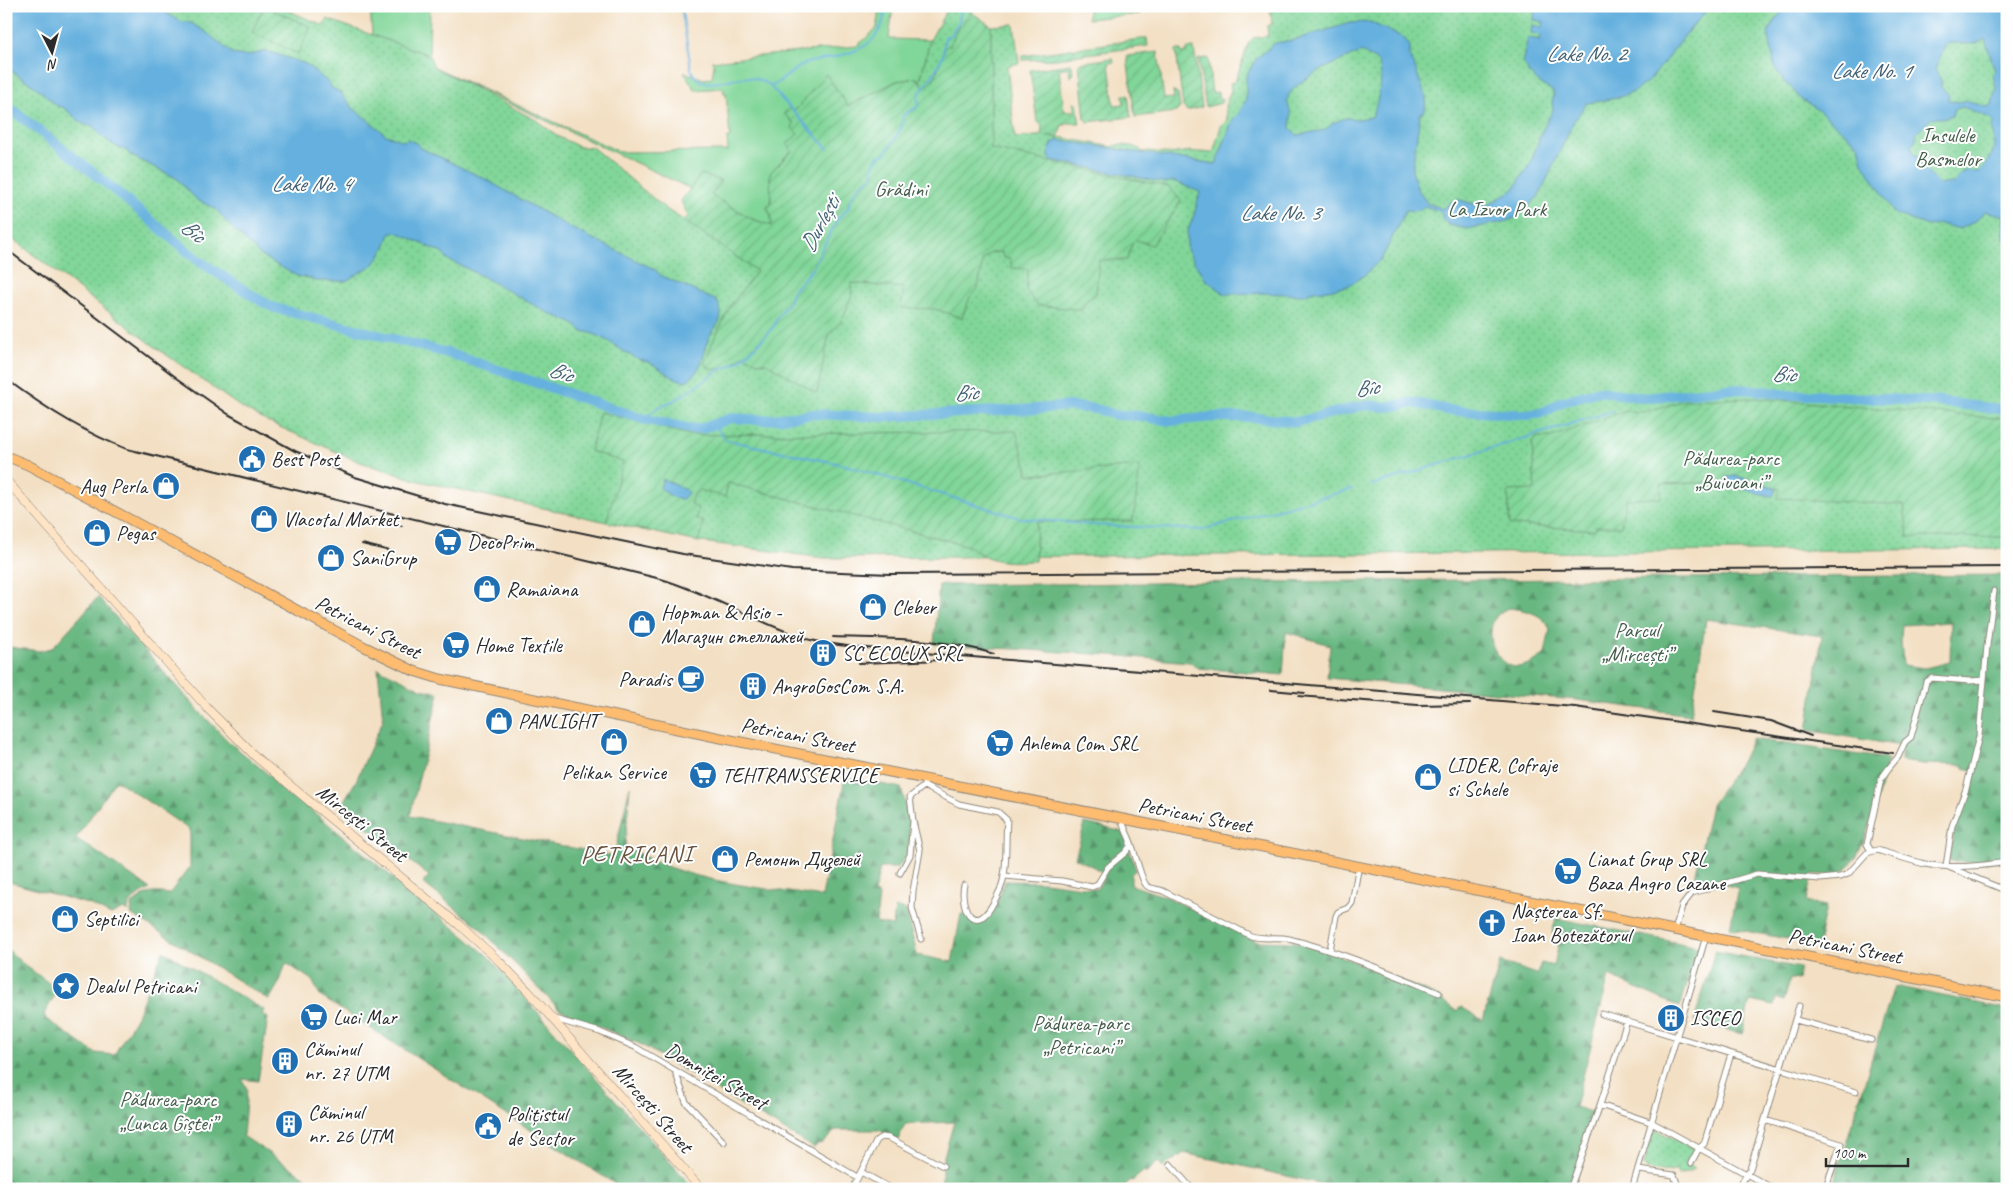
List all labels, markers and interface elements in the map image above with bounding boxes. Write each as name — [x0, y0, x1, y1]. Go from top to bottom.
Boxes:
north arrow — [28, 28, 78, 78]
water label: Lake No. 2 — [1546, 40, 1629, 68]
text: N — [46, 56, 59, 74]
water label: Lake No. 1 — [1831, 57, 1915, 85]
park label: Insulele Basmelor — [1915, 122, 1983, 172]
water label: Lake No. 4 — [271, 170, 356, 198]
park label: Grădini — [875, 176, 930, 202]
water label: Durlești — [794, 186, 849, 256]
park label: La Izvor Park — [1448, 196, 1548, 222]
water label: Lake No. 3 — [1240, 199, 1324, 227]
water label: Bîc — [175, 213, 213, 251]
water label: Bîc — [545, 355, 580, 390]
water label: Bîc — [1771, 359, 1800, 389]
water label: Bîc — [1354, 373, 1383, 403]
water label: Bîc — [954, 378, 982, 408]
public building icon: Best Post — [237, 444, 267, 474]
park label: Pădurea-parc „Buiucani” — [1682, 445, 1781, 495]
place label: Best Post — [271, 446, 341, 472]
shop icon: Aug Perla — [151, 471, 181, 501]
place label: Aug Perla — [80, 473, 149, 499]
shop icon: Vlacotal Market — [249, 504, 279, 534]
place label: Vlacotal Market — [283, 506, 400, 532]
shop icon: Pegas — [82, 518, 112, 548]
place label: Pegas — [116, 520, 157, 546]
supermarket icon: DecoPrim — [433, 527, 463, 557]
place label: DecoPrim — [467, 529, 535, 555]
shop icon: SaniGrup — [316, 543, 346, 573]
place label: SaniGrup — [350, 545, 418, 571]
shop icon: Ramaiana — [472, 574, 502, 604]
place label: Ramaiana — [506, 576, 579, 602]
street label: Petricani Street — [311, 589, 427, 666]
shop icon: Cleber — [858, 592, 888, 622]
place label: Cleber — [892, 594, 937, 620]
place label: Hopman & Asio - Магазин стеллажей — [661, 599, 805, 649]
shop icon: Hopman & Asio - Магазин стеллажей — [627, 609, 657, 639]
park label: Parcul „Mircești” — [1602, 617, 1677, 667]
supermarket icon: Home Textile — [441, 630, 471, 660]
place label: Home Textile — [475, 632, 563, 658]
building icon: SC ECOLUX SRL — [808, 638, 838, 668]
place label: SC ECOLUX SRL — [842, 640, 963, 666]
cafe icon: Paradis — [676, 664, 706, 694]
place label: Paradis — [619, 666, 674, 692]
building icon: AngroGosCom S.A. — [738, 671, 768, 701]
place label: AngroGosCom S.A. — [772, 673, 904, 699]
shop icon: PANLIGHT — [484, 706, 514, 736]
place label: PANLIGHT — [518, 708, 604, 734]
street label: Petricani Street — [739, 711, 859, 759]
shop icon: Pelikan Service — [599, 727, 629, 757]
supermarket icon: Anlema Com SRL — [985, 728, 1015, 758]
place label: Anlema Com SRL — [1019, 730, 1139, 756]
place label: LIDER, Cofraje si Schele — [1447, 752, 1558, 802]
place label: Pelikan Service — [562, 759, 667, 785]
supermarket icon: TEHTRANSSERVICE — [688, 760, 718, 790]
place label: TEHTRANSSERVICE — [722, 762, 881, 788]
shop icon: LIDER, Cofraje si Schele — [1413, 762, 1443, 792]
street label: Mircești Street — [311, 778, 414, 869]
street label: Petricani Street — [1136, 791, 1256, 839]
district label: PETRICANI — [581, 839, 698, 869]
shop icon: Ремонт Дизелей — [710, 844, 740, 874]
place label: Ремонт Дизелей — [744, 846, 862, 873]
place label: Lianat Grup SRL Baza Angro Cazane — [1587, 846, 1726, 896]
supermarket icon: Lianat Grup SRL Baza Angro Cazane — [1553, 856, 1583, 886]
place label: Nașterea Sf. Ioan Botezătorul — [1511, 898, 1634, 948]
shop icon: Septilici — [50, 904, 80, 934]
place label: Septilici — [84, 906, 141, 932]
church icon: Nașterea Sf. Ioan Botezătorul — [1477, 908, 1507, 938]
street label: Petricani Street — [1786, 922, 1906, 970]
place icon: Dealul Petricani — [51, 971, 81, 1001]
place label: Dealul Petricani — [85, 973, 200, 999]
supermarket icon: Luci Mar — [299, 1002, 329, 1032]
building icon: ISCEO — [1656, 1003, 1686, 1033]
place label: Luci Mar — [333, 1004, 398, 1030]
place label: ISCEO — [1690, 1005, 1742, 1031]
park label: Pădurea-parc „Petricani” — [1032, 1010, 1131, 1060]
place label: Căminul nr. 27 UTM — [304, 1036, 391, 1086]
street label: Domniței Street — [660, 1036, 774, 1117]
building icon: Căminul nr. 27 UTM — [270, 1046, 300, 1076]
street label: Mircești Street — [607, 1058, 700, 1159]
park label: Pădurea-parc „Lunca Gîștei” — [119, 1086, 221, 1136]
place label: Căminul nr. 26 UTM — [308, 1099, 395, 1149]
place label: Polițistul de Sector — [507, 1101, 576, 1151]
building icon: Căminul nr. 26 UTM — [274, 1109, 304, 1139]
public building icon: Polițistul de Sector — [473, 1111, 503, 1141]
scale bar — [1826, 1135, 1908, 1167]
text: 100 m — [1833, 1144, 1867, 1163]

